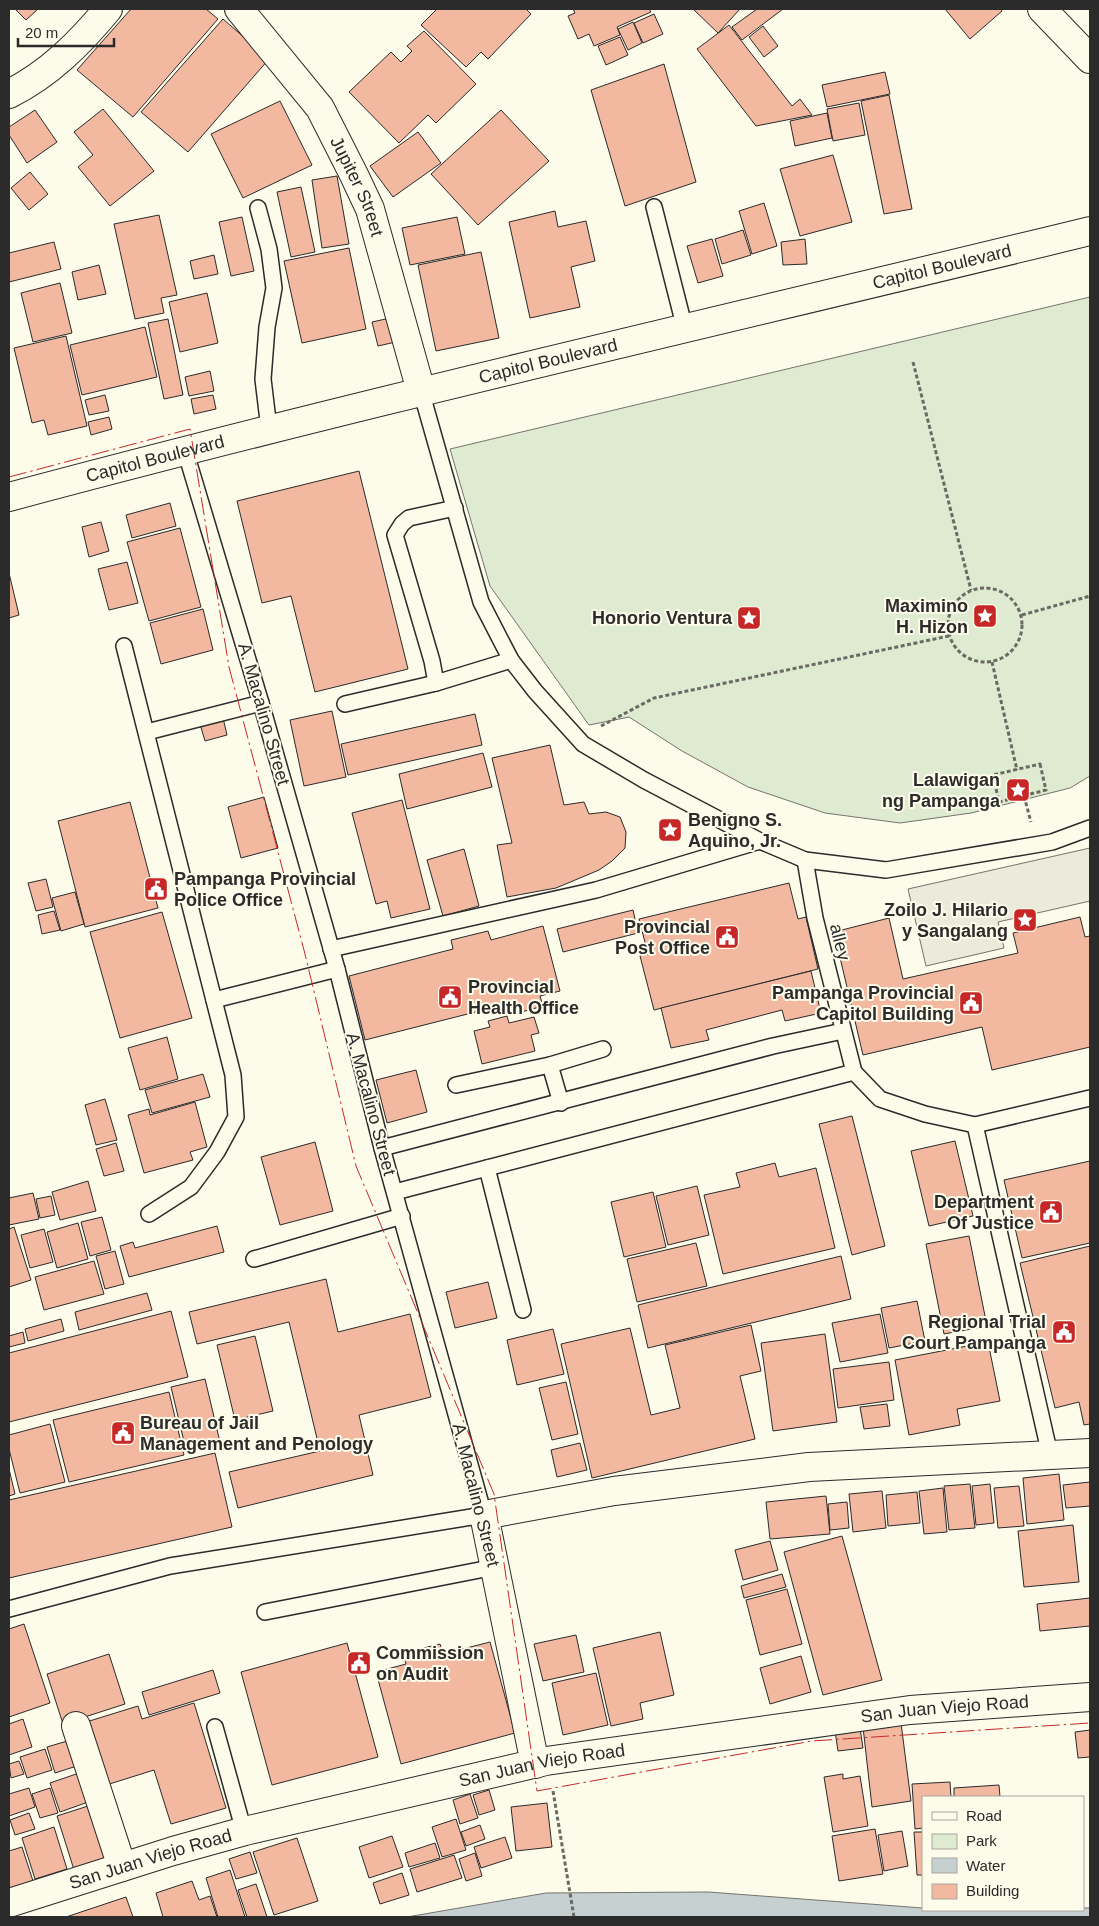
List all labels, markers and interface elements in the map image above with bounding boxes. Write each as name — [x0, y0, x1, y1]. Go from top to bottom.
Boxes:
scale bar — [18, 15, 114, 47]
text: 20 m — [25, 24, 58, 41]
street label: Jupiter Street — [326, 133, 387, 239]
street label: Capitol Boulevard — [871, 240, 1013, 293]
street label: Capitol Boulevard — [477, 335, 620, 388]
street label: Capitol Boulevard — [84, 431, 226, 486]
place label: Maximino H. Hizon — [885, 596, 968, 637]
place icon: Maximino H. Hizon — [972, 603, 998, 629]
place icon: Honorio Ventura — [736, 605, 762, 631]
place label: Honorio Ventura — [592, 608, 733, 628]
street label: A. Macalino Street — [234, 641, 294, 787]
place label: Lalawigan ng Pampanga — [882, 770, 1001, 811]
place icon: Lalawigan ng Pampanga — [1005, 777, 1031, 803]
place label: Benigno S. Aquino, Jr. — [688, 810, 782, 851]
place icon: Benigno S. Aquino, Jr. — [657, 817, 683, 843]
place label: Pampanga Provincial Police Office — [174, 869, 356, 910]
public building icon: Pampanga Provincial Police Office — [143, 876, 169, 902]
place label: Zoilo J. Hilario y Sangalang — [884, 900, 1008, 941]
place icon: Zoilo J. Hilario y Sangalang — [1012, 907, 1038, 933]
place label: Provincial Post Office — [615, 917, 710, 958]
street label: alley — [826, 922, 854, 962]
public building icon: Provincial Post Office — [714, 924, 740, 950]
place label: Provincial Health Office — [468, 977, 579, 1018]
place label: Pampanga Provincial Capitol Building — [772, 983, 954, 1024]
public building icon: Provincial Health Office — [437, 984, 463, 1010]
public building icon: Pampanga Provincial Capitol Building — [958, 990, 984, 1016]
street label: A. Macalino Street — [342, 1030, 400, 1178]
place label: Department Of Justice — [934, 1192, 1034, 1233]
public building icon: Department Of Justice — [1038, 1199, 1064, 1225]
place label: Regional Trial Court Pampanga — [902, 1312, 1047, 1353]
public building icon: Regional Trial Court Pampanga — [1051, 1319, 1077, 1345]
place label: Bureau of Jail Management and Penology — [140, 1413, 373, 1454]
public building icon: Bureau of Jail Management and Penology — [110, 1420, 136, 1446]
street label: A. Macalino Street — [449, 1421, 503, 1569]
place label: Commission on Audit — [376, 1643, 484, 1684]
public building icon: Commission on Audit — [346, 1650, 372, 1676]
street label: San Juan Viejo Road — [859, 1691, 1030, 1727]
street label: San Juan Viejo Road — [457, 1740, 626, 1791]
legend — [922, 1796, 1084, 1911]
text: Road — [966, 1807, 1002, 1824]
street label: San Juan Viejo Road — [67, 1825, 234, 1893]
text: Park — [966, 1832, 997, 1849]
text: Water — [966, 1857, 1005, 1874]
text: Building — [966, 1882, 1019, 1899]

